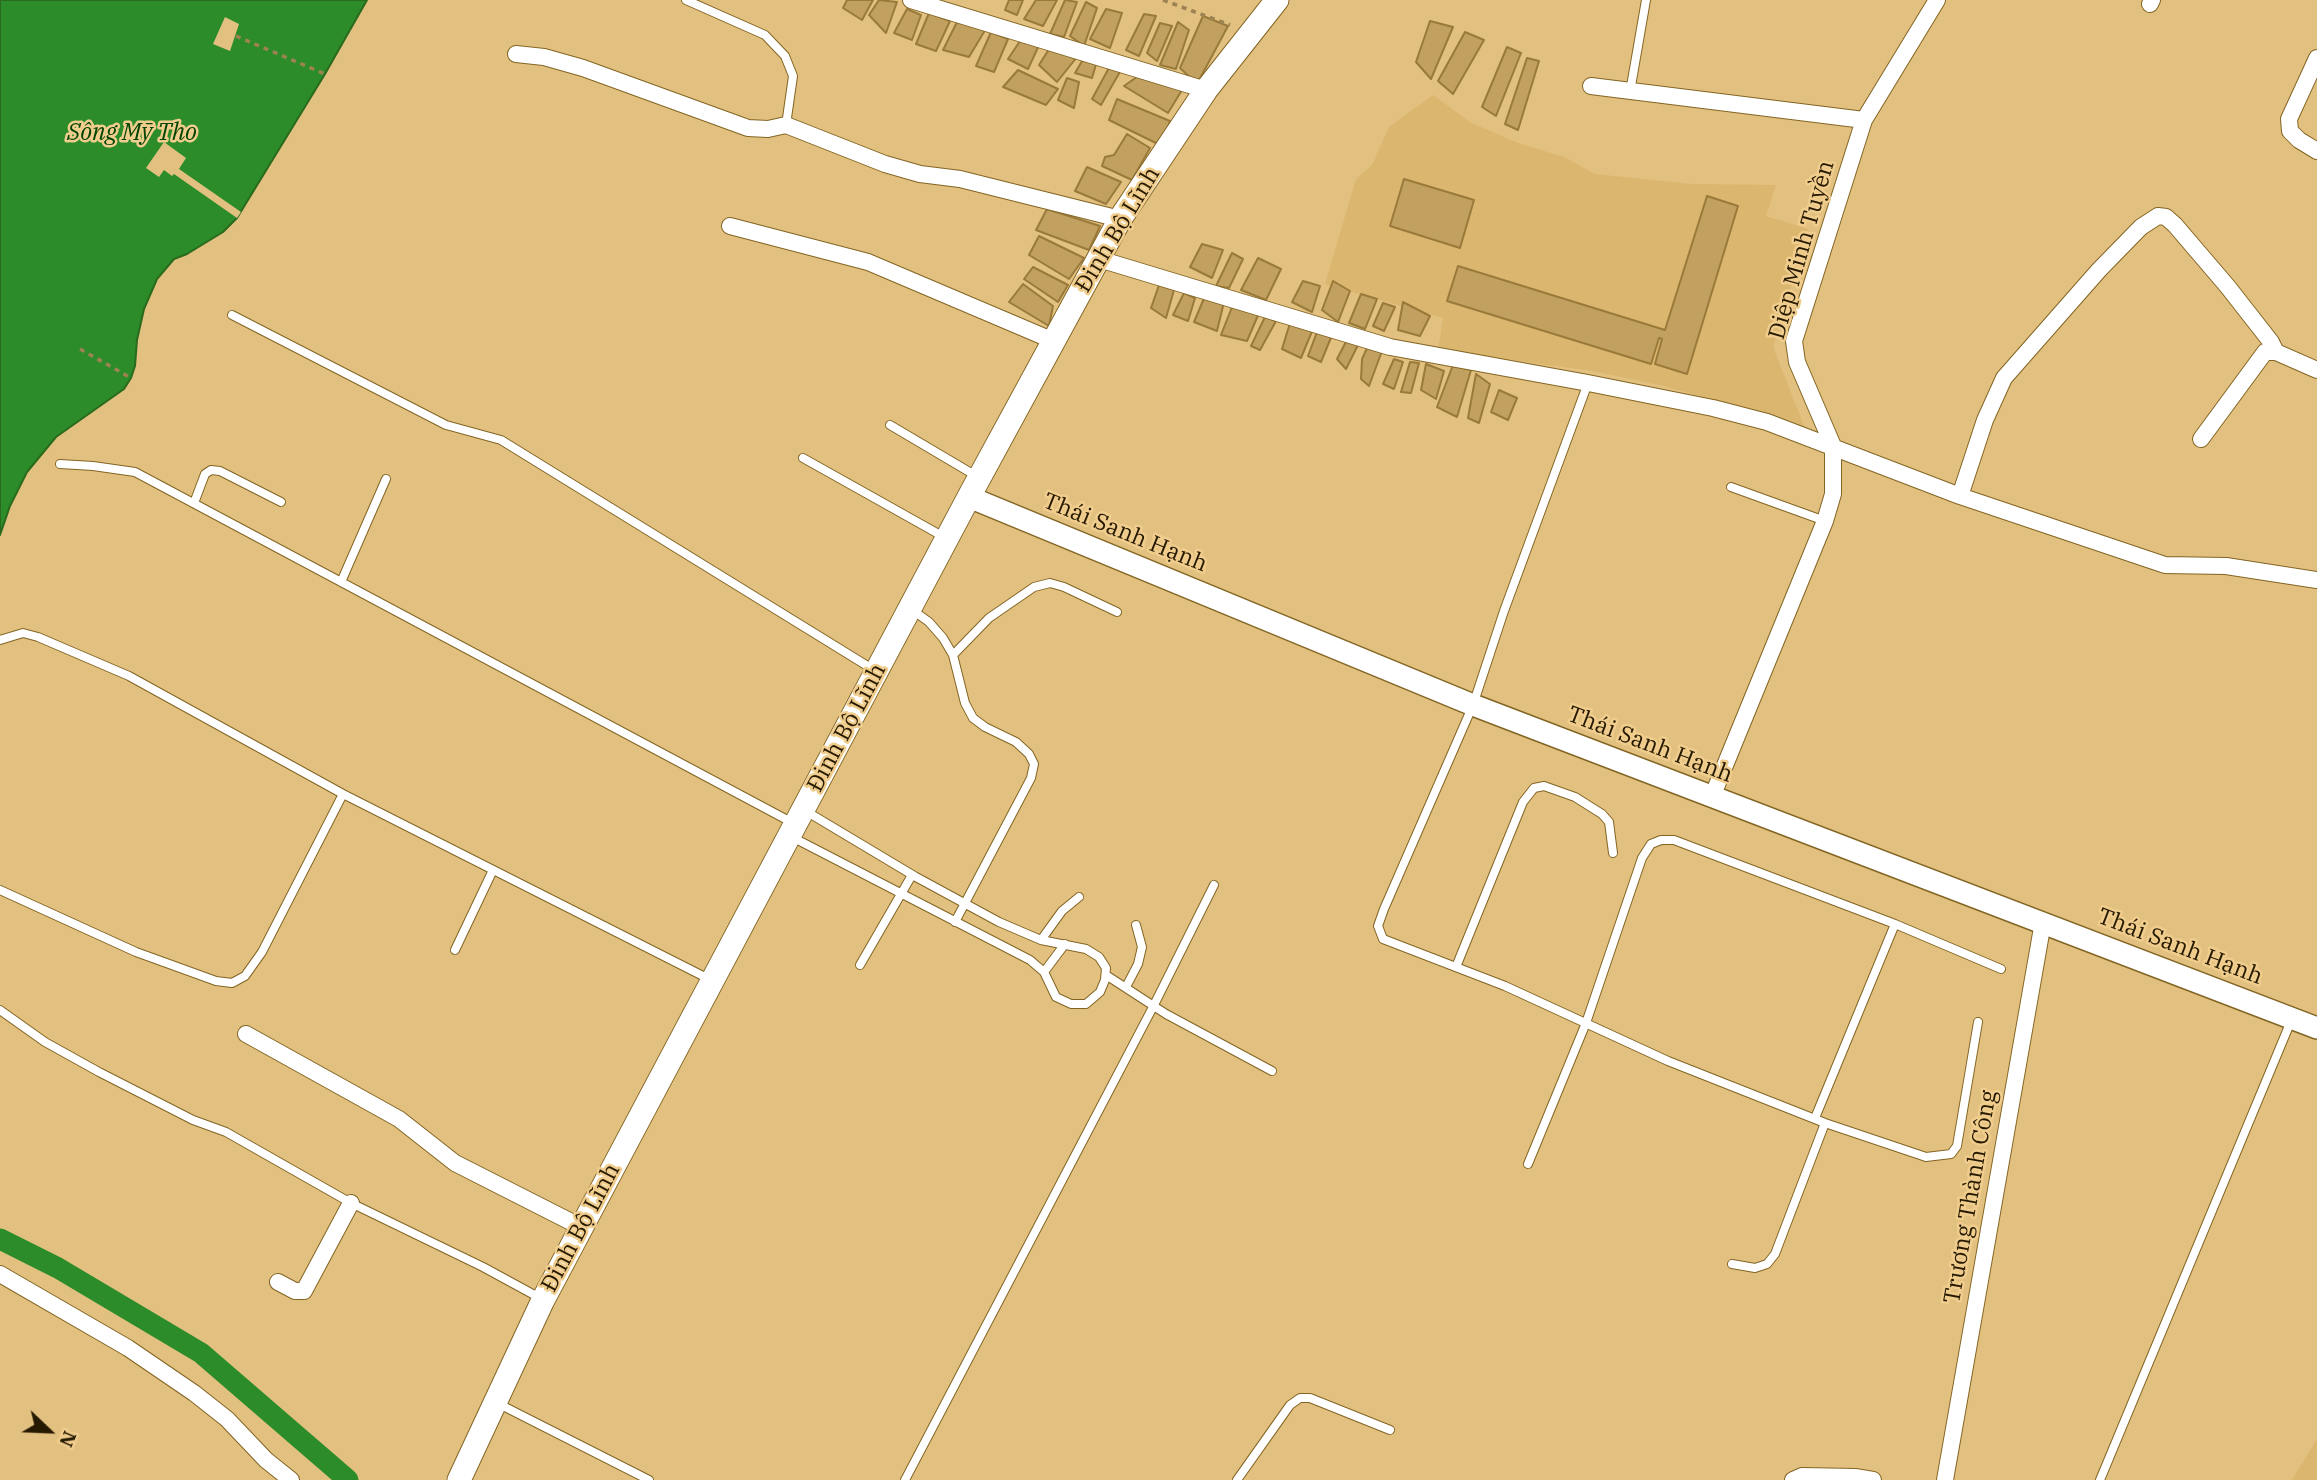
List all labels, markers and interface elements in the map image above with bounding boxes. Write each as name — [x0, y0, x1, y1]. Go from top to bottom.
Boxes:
water label: Sông Mỹ Tho — [67, 119, 197, 147]
street label: Diệp Minh Tuyền — [1763, 157, 1841, 343]
street label: Đinh Bộ Lĩnh — [1070, 162, 1166, 298]
street label: Thái Sanh Hạnh — [1039, 487, 1211, 579]
street label: Đinh Bộ Lĩnh — [802, 659, 892, 797]
street label: Thái Sanh Hạnh — [1564, 701, 1736, 789]
street label: Thái Sanh Hạnh — [2094, 903, 2266, 991]
street label: Trương Thành Công — [1939, 1088, 2003, 1306]
street label: Đinh Bộ Lĩnh — [536, 1159, 626, 1297]
north arrow — [14, 1396, 84, 1466]
text: N — [54, 1428, 82, 1451]

